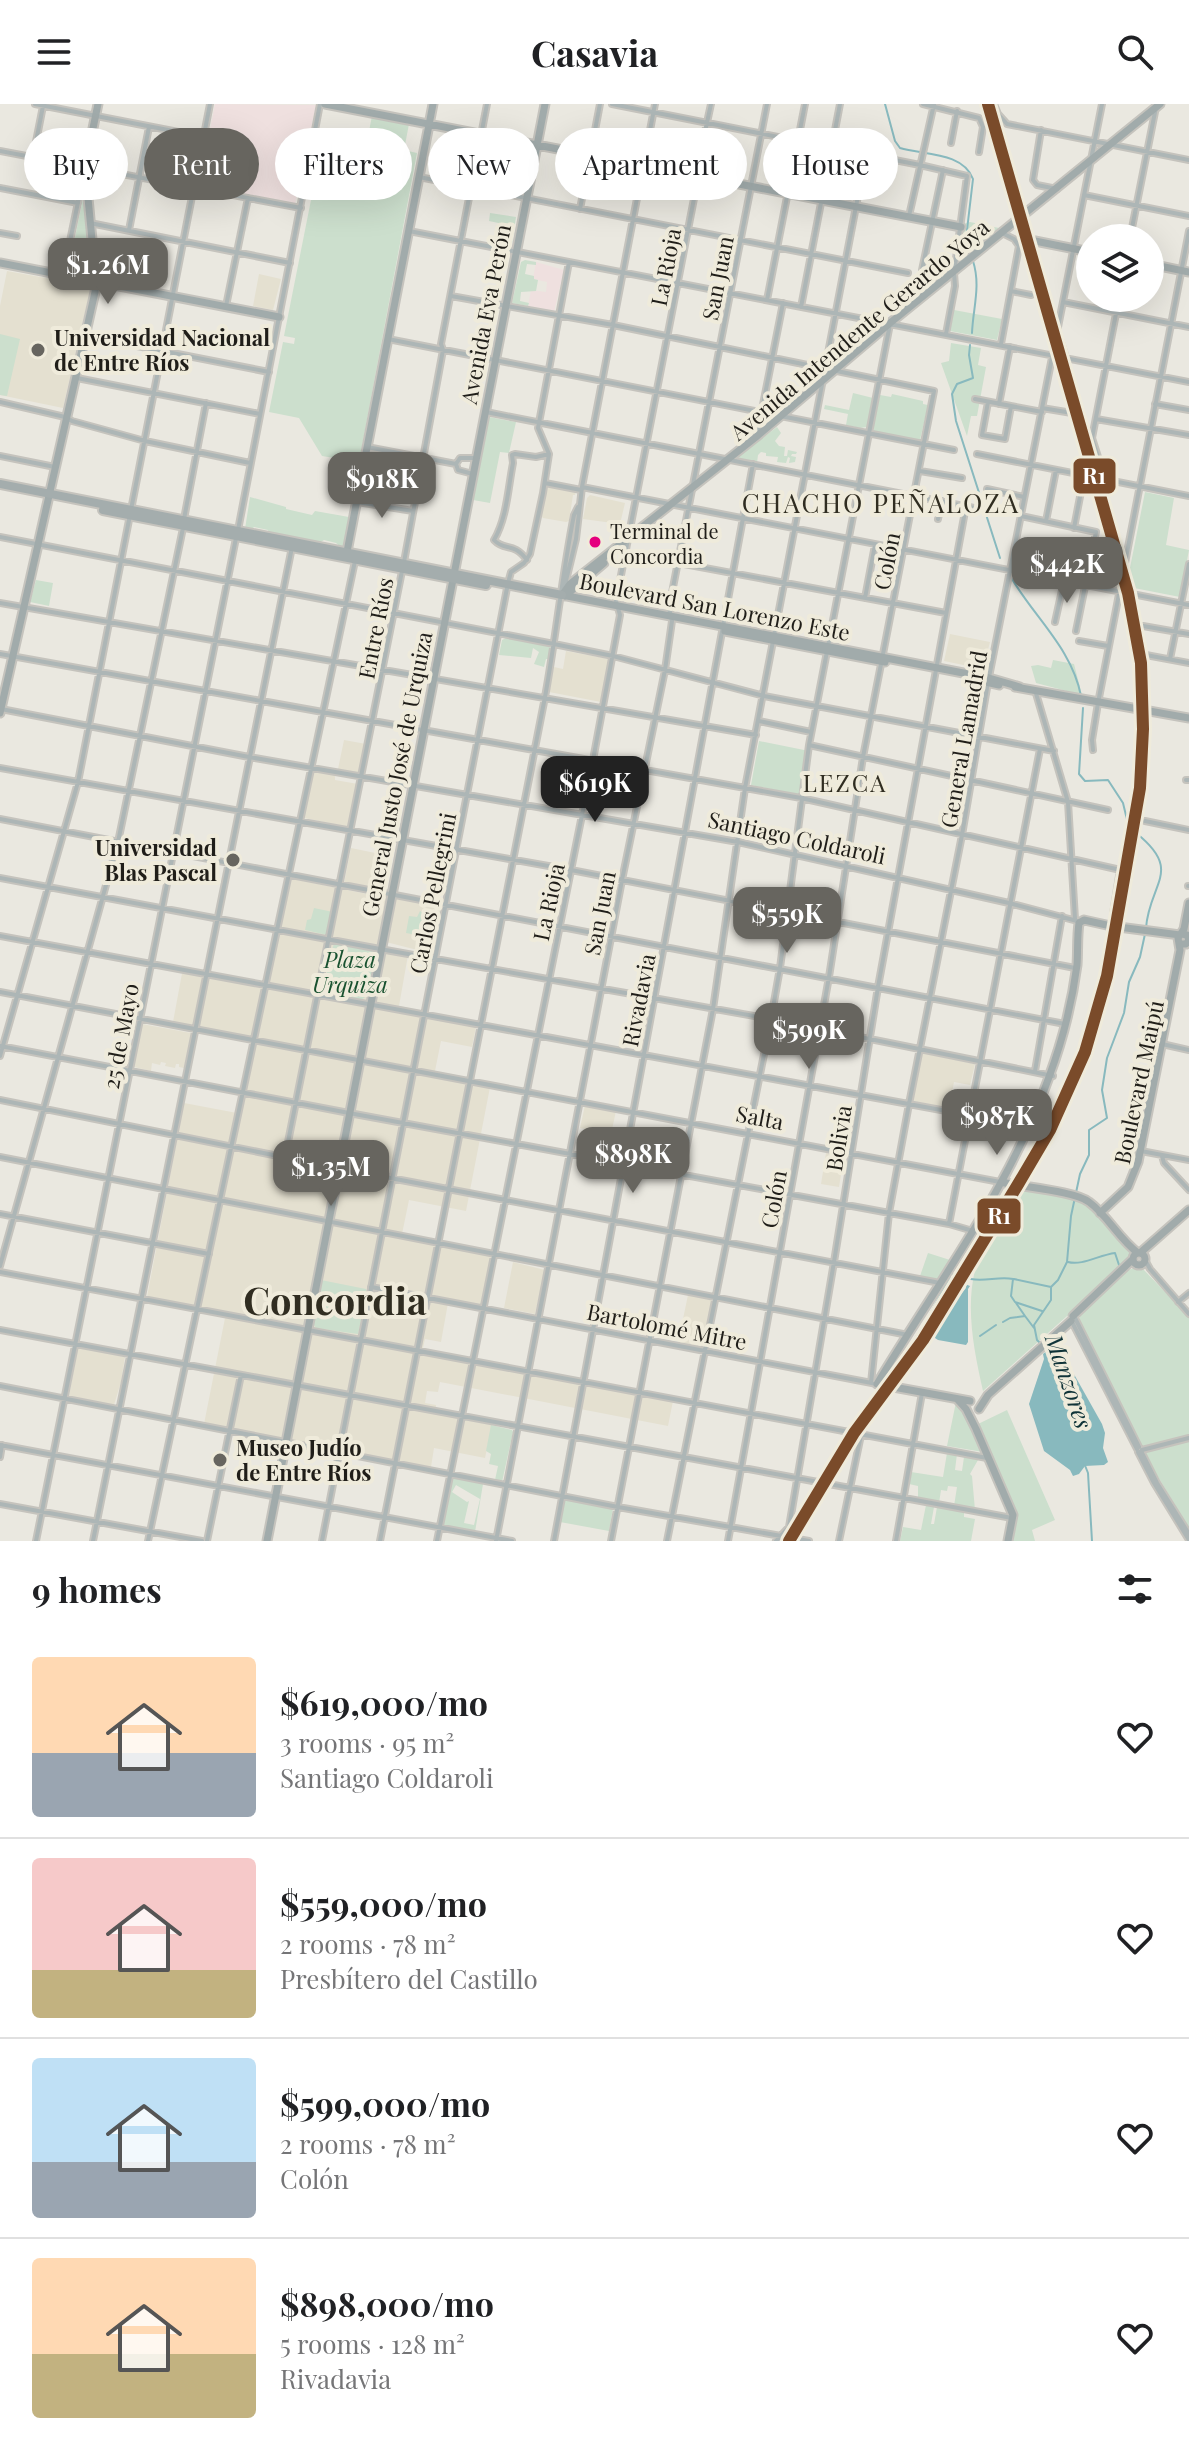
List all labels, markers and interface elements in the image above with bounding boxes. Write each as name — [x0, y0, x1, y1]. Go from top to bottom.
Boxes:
text: Casavia — [531, 28, 658, 76]
icon: menu — [32, 30, 76, 74]
icon: search — [1113, 30, 1157, 74]
chip: Buy — [24, 128, 128, 200]
chip: Rent — [144, 128, 259, 200]
chip: Filters — [275, 128, 412, 200]
chip: New — [428, 128, 539, 200]
chip: Apartment — [555, 128, 747, 200]
chip: House — [763, 128, 898, 200]
street label: Avenida Intendente Gerardo Yoya — [722, 212, 995, 447]
street label: Avenida Eva Perón — [453, 222, 517, 407]
map controls — [1076, 224, 1164, 312]
button: layers — [1076, 224, 1164, 312]
street label: La Rioja — [643, 225, 687, 308]
street label: San Juan — [694, 233, 740, 323]
pin: $1.26M — [43, 238, 173, 306]
text: $1.26M — [66, 246, 150, 281]
place label: Universidad Nacional de Entre Ríos — [54, 322, 270, 377]
marker: Universidad Nacional de Entre Ríos — [29, 341, 47, 359]
pin: $918K — [326, 452, 438, 520]
line badge: R1 — [1072, 457, 1117, 495]
text: $918K — [346, 460, 418, 495]
text: R1 — [1082, 460, 1106, 490]
district label: CHACHO PEÑALOZA — [742, 485, 1020, 520]
place label: Terminal de Concordia — [610, 517, 719, 569]
street label: Colón — [866, 530, 906, 592]
marker: Terminal de Concordia — [587, 534, 603, 550]
pin: $442K — [1011, 537, 1123, 605]
text: $442K — [1030, 545, 1104, 580]
street label: Boulevard San Lorenzo Este — [577, 565, 853, 647]
street label: Entre Ríos — [350, 575, 400, 681]
street label: General Justo José de Urquiza — [354, 629, 438, 919]
street label: General Lamadrid — [933, 648, 993, 830]
pin: $619K — [539, 756, 651, 824]
text: $619K — [559, 764, 631, 799]
district label: LEZCA — [803, 766, 887, 798]
street label: Santiago Coldaroli — [705, 804, 889, 870]
street label: Carlos Pellegrini — [402, 810, 462, 976]
place label: Universidad Blas Pascal — [95, 832, 217, 887]
marker: Universidad Blas Pascal — [224, 851, 242, 869]
street label: La Rioja — [525, 860, 571, 944]
street label: San Juan — [576, 868, 622, 958]
pin: $559K — [731, 887, 843, 955]
text: $559K — [751, 895, 823, 930]
park label: Plaza Urquiza — [312, 944, 388, 999]
street label: Rivadavia — [614, 951, 662, 1049]
street label: 25 de Mayo — [95, 981, 145, 1091]
street label: Boulevard Maipú — [1106, 997, 1170, 1167]
pin: $599K — [753, 1003, 865, 1071]
text: $599K — [772, 1011, 846, 1046]
pin: $987K — [941, 1089, 1053, 1157]
text: $987K — [960, 1097, 1034, 1132]
street label: Salta — [734, 1098, 786, 1136]
street label: Bolivia — [818, 1103, 858, 1173]
pin: $898K — [577, 1127, 689, 1195]
text: $898K — [594, 1135, 672, 1170]
pin: $1.35M — [266, 1140, 396, 1208]
text: $1.35M — [291, 1148, 371, 1183]
street label: Colón — [753, 1168, 793, 1230]
line badge: R1 — [976, 1197, 1022, 1235]
text: R1 — [987, 1200, 1011, 1230]
district label: Concordia — [243, 1274, 427, 1325]
street label: Bartolomé Mitre — [585, 1296, 749, 1356]
water label: Manzores — [1039, 1328, 1101, 1433]
place label: Museo Judío de Entre Ríos — [236, 1432, 372, 1487]
marker: Museo Judío de Entre Ríos — [211, 1451, 229, 1469]
text: 9 homes — [32, 1566, 162, 1612]
icon: filters — [1113, 1567, 1157, 1611]
text: $619,000/mo — [280, 1679, 488, 1725]
icon: home — [96, 1689, 192, 1785]
icon: heart — [1113, 1715, 1157, 1759]
text: 3 rooms · 95 m² — [280, 1725, 454, 1760]
text: Santiago Coldaroli — [280, 1760, 494, 1795]
text: $559,000/mo — [280, 1880, 487, 1926]
icon: home — [96, 1890, 192, 1986]
icon: heart — [1113, 1916, 1157, 1960]
text: 2 rooms · 78 m² — [280, 1926, 455, 1961]
text: Presbítero del Castillo — [280, 1961, 538, 1996]
text: $599,000/mo — [280, 2080, 490, 2126]
icon: home — [96, 2090, 192, 2186]
icon: heart — [1113, 2116, 1157, 2160]
text: 2 rooms · 78 m² — [280, 2126, 455, 2161]
text: Colón — [280, 2161, 349, 2196]
text: $898,000/mo — [280, 2280, 494, 2326]
icon: home — [96, 2290, 192, 2386]
icon: heart — [1113, 2316, 1157, 2360]
text: 5 rooms · 128 m² — [280, 2326, 465, 2361]
text: Rivadavia — [280, 2361, 391, 2396]

